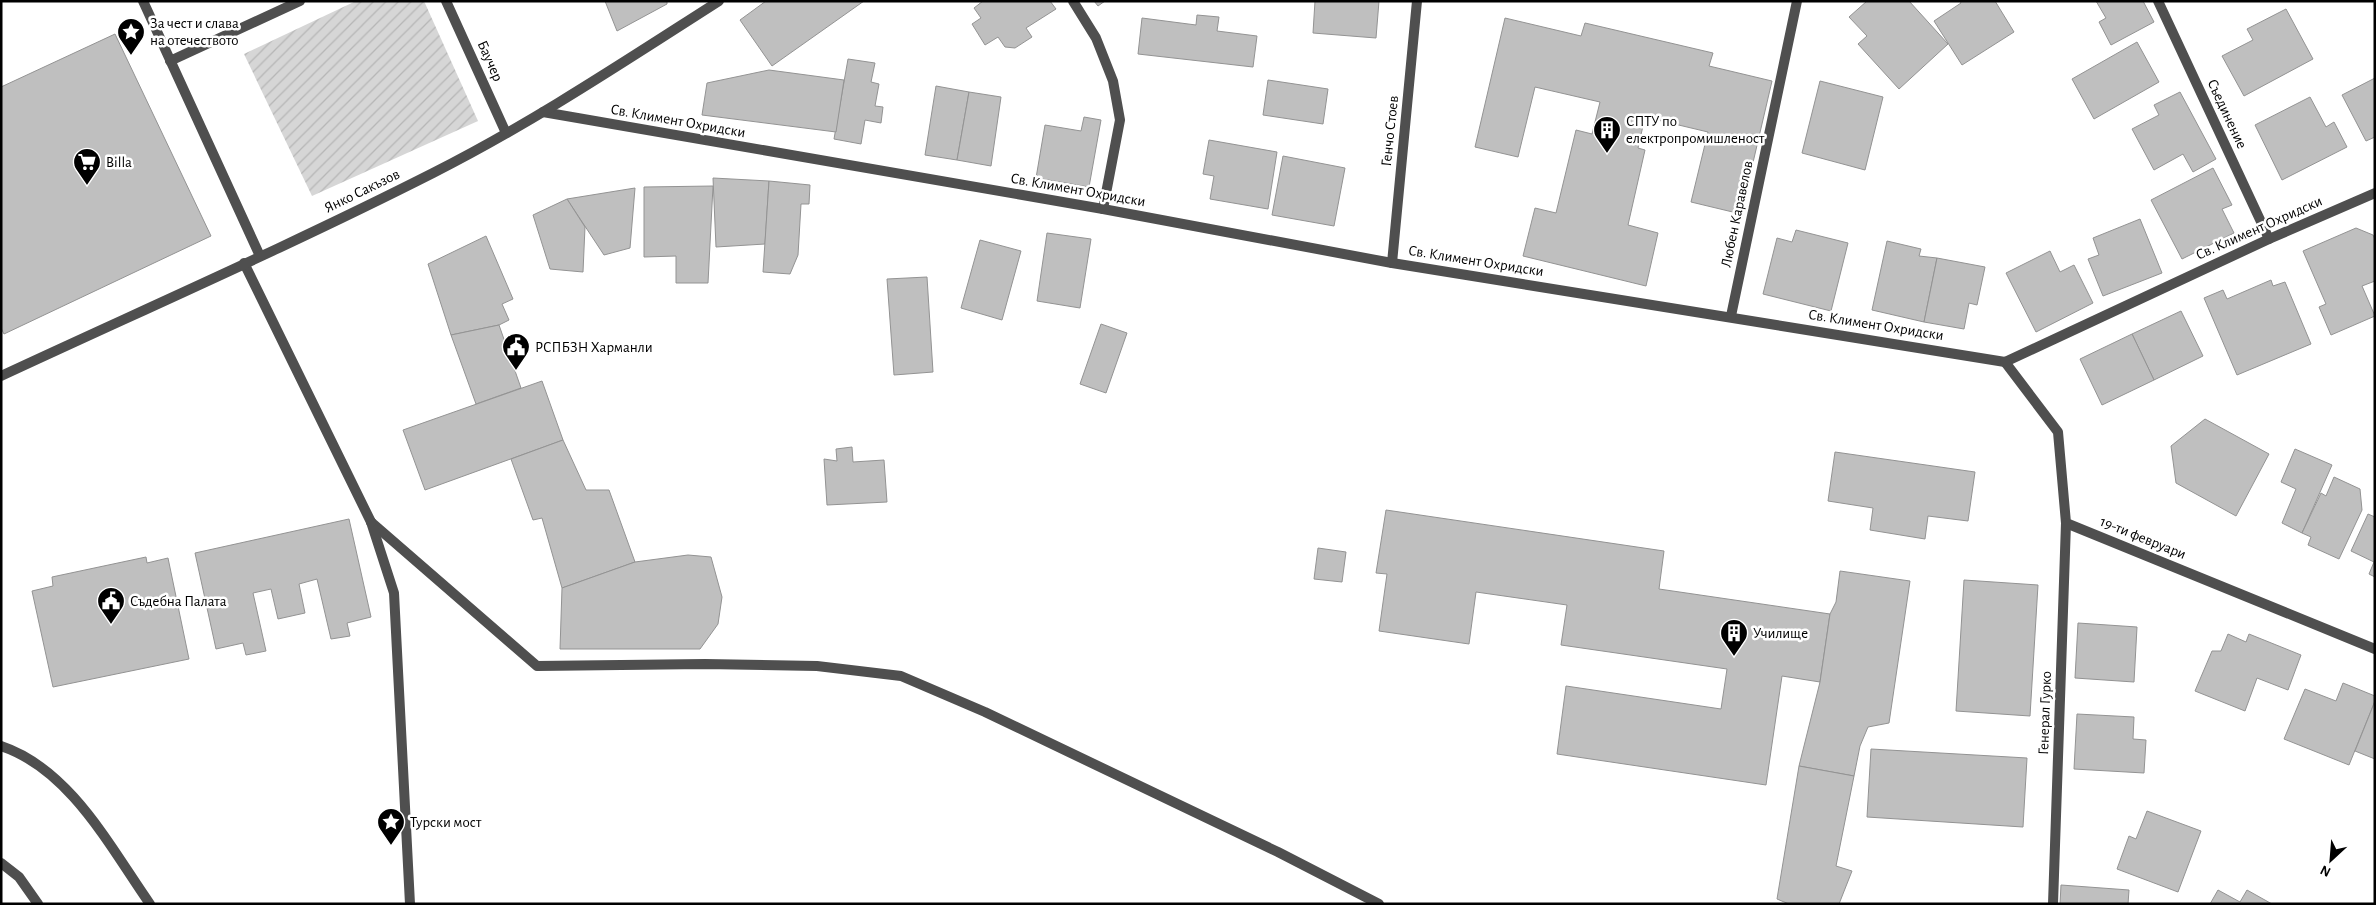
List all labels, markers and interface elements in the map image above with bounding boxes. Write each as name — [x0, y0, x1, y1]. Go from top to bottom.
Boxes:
place label: За чест и слава на отечеството — [150, 16, 239, 48]
place icon: За чест и слава на отечеството — [116, 17, 146, 56]
street label: Баучер — [474, 38, 506, 84]
street label: Съединение — [2204, 77, 2250, 151]
street label: Генчо Стоев — [1379, 95, 1401, 167]
street label: Св. Климент Охридски — [609, 102, 747, 140]
place label: СПТУ по електропромишленост — [1626, 114, 1765, 146]
building icon: СПТУ по електропромишленост — [1592, 115, 1622, 154]
supermarket icon: Billa — [72, 147, 102, 186]
place label: Billa — [106, 155, 132, 170]
street label: Любен Каравелов — [1718, 159, 1756, 269]
street label: Янко Сакъзов — [322, 166, 402, 216]
street label: Св. Климент Охридски — [1009, 171, 1147, 209]
street label: Св. Климент Охридски — [2194, 193, 2324, 263]
street label: Св. Климент Охридски — [1407, 243, 1545, 279]
street label: Св. Климент Охридски — [1807, 307, 1945, 343]
public building icon: РСПБЗН Харманли — [501, 332, 531, 371]
place label: РСПБЗН Харманли — [535, 340, 653, 355]
street label: 19-ти февруари — [2098, 514, 2188, 562]
public building icon: Съдебна Палата — [96, 586, 126, 625]
place label: Съдебна Палата — [130, 594, 227, 609]
building icon: Училище — [1719, 618, 1749, 657]
place label: Училище — [1753, 626, 1808, 641]
street label: Генерал Гурко — [2036, 671, 2054, 755]
place icon: Турски мост — [376, 807, 406, 846]
place label: Турски мост — [410, 815, 482, 830]
north arrow — [2306, 835, 2356, 885]
text: N — [2318, 862, 2333, 879]

